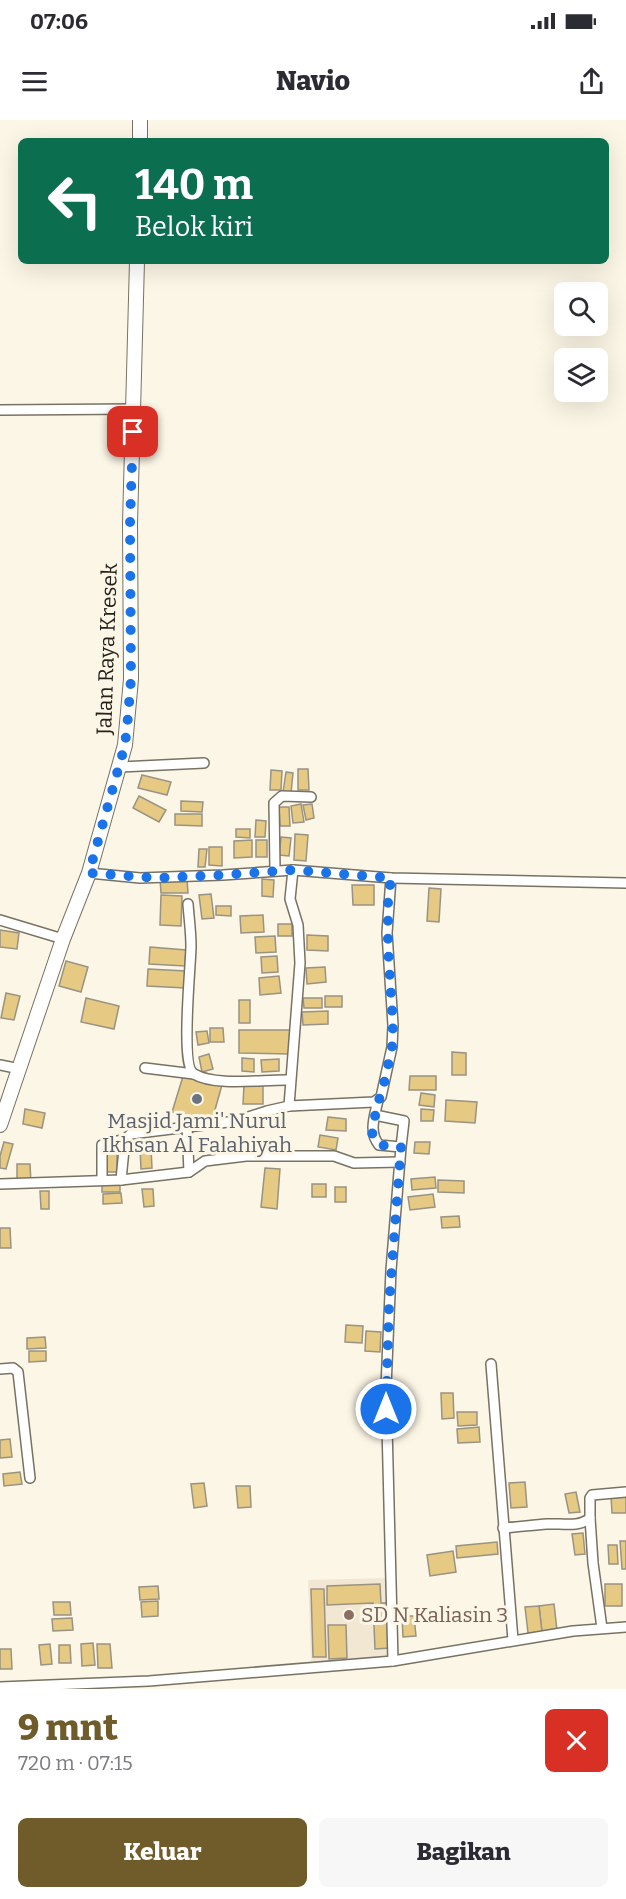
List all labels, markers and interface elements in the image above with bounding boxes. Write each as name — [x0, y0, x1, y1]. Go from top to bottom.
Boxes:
text: 07:06 — [30, 8, 88, 35]
icon: menu — [18, 65, 51, 98]
text: Navio — [276, 65, 350, 97]
icon: share — [575, 65, 608, 98]
text: 140 m — [135, 160, 253, 210]
icon: left — [36, 162, 114, 240]
text: Belok kiri — [135, 211, 253, 243]
map controls — [554, 282, 608, 402]
button: search — [554, 282, 608, 336]
button: layers — [554, 348, 608, 402]
pin — [107, 406, 158, 457]
icon: arrive — [116, 415, 149, 448]
street label: Jalan Raya Kresek — [91, 563, 123, 736]
marker: Masjid Jami' Nurul Ikhsan Al Falahiyah — [190, 1092, 204, 1106]
place label: Masjid Jami' Nurul Ikhsan Al Falahiyah — [102, 1108, 292, 1158]
position arrow — [354, 1377, 418, 1441]
place label: SD N Kaliasin 3 — [361, 1602, 508, 1628]
marker: SD N Kaliasin 3 — [342, 1608, 356, 1622]
text: 9 mnt — [18, 1706, 118, 1750]
button: close — [545, 1709, 608, 1772]
text: 720 m · 07:15 — [18, 1751, 133, 1775]
button: Keluar — [18, 1818, 307, 1887]
button: Bagikan — [319, 1818, 608, 1887]

